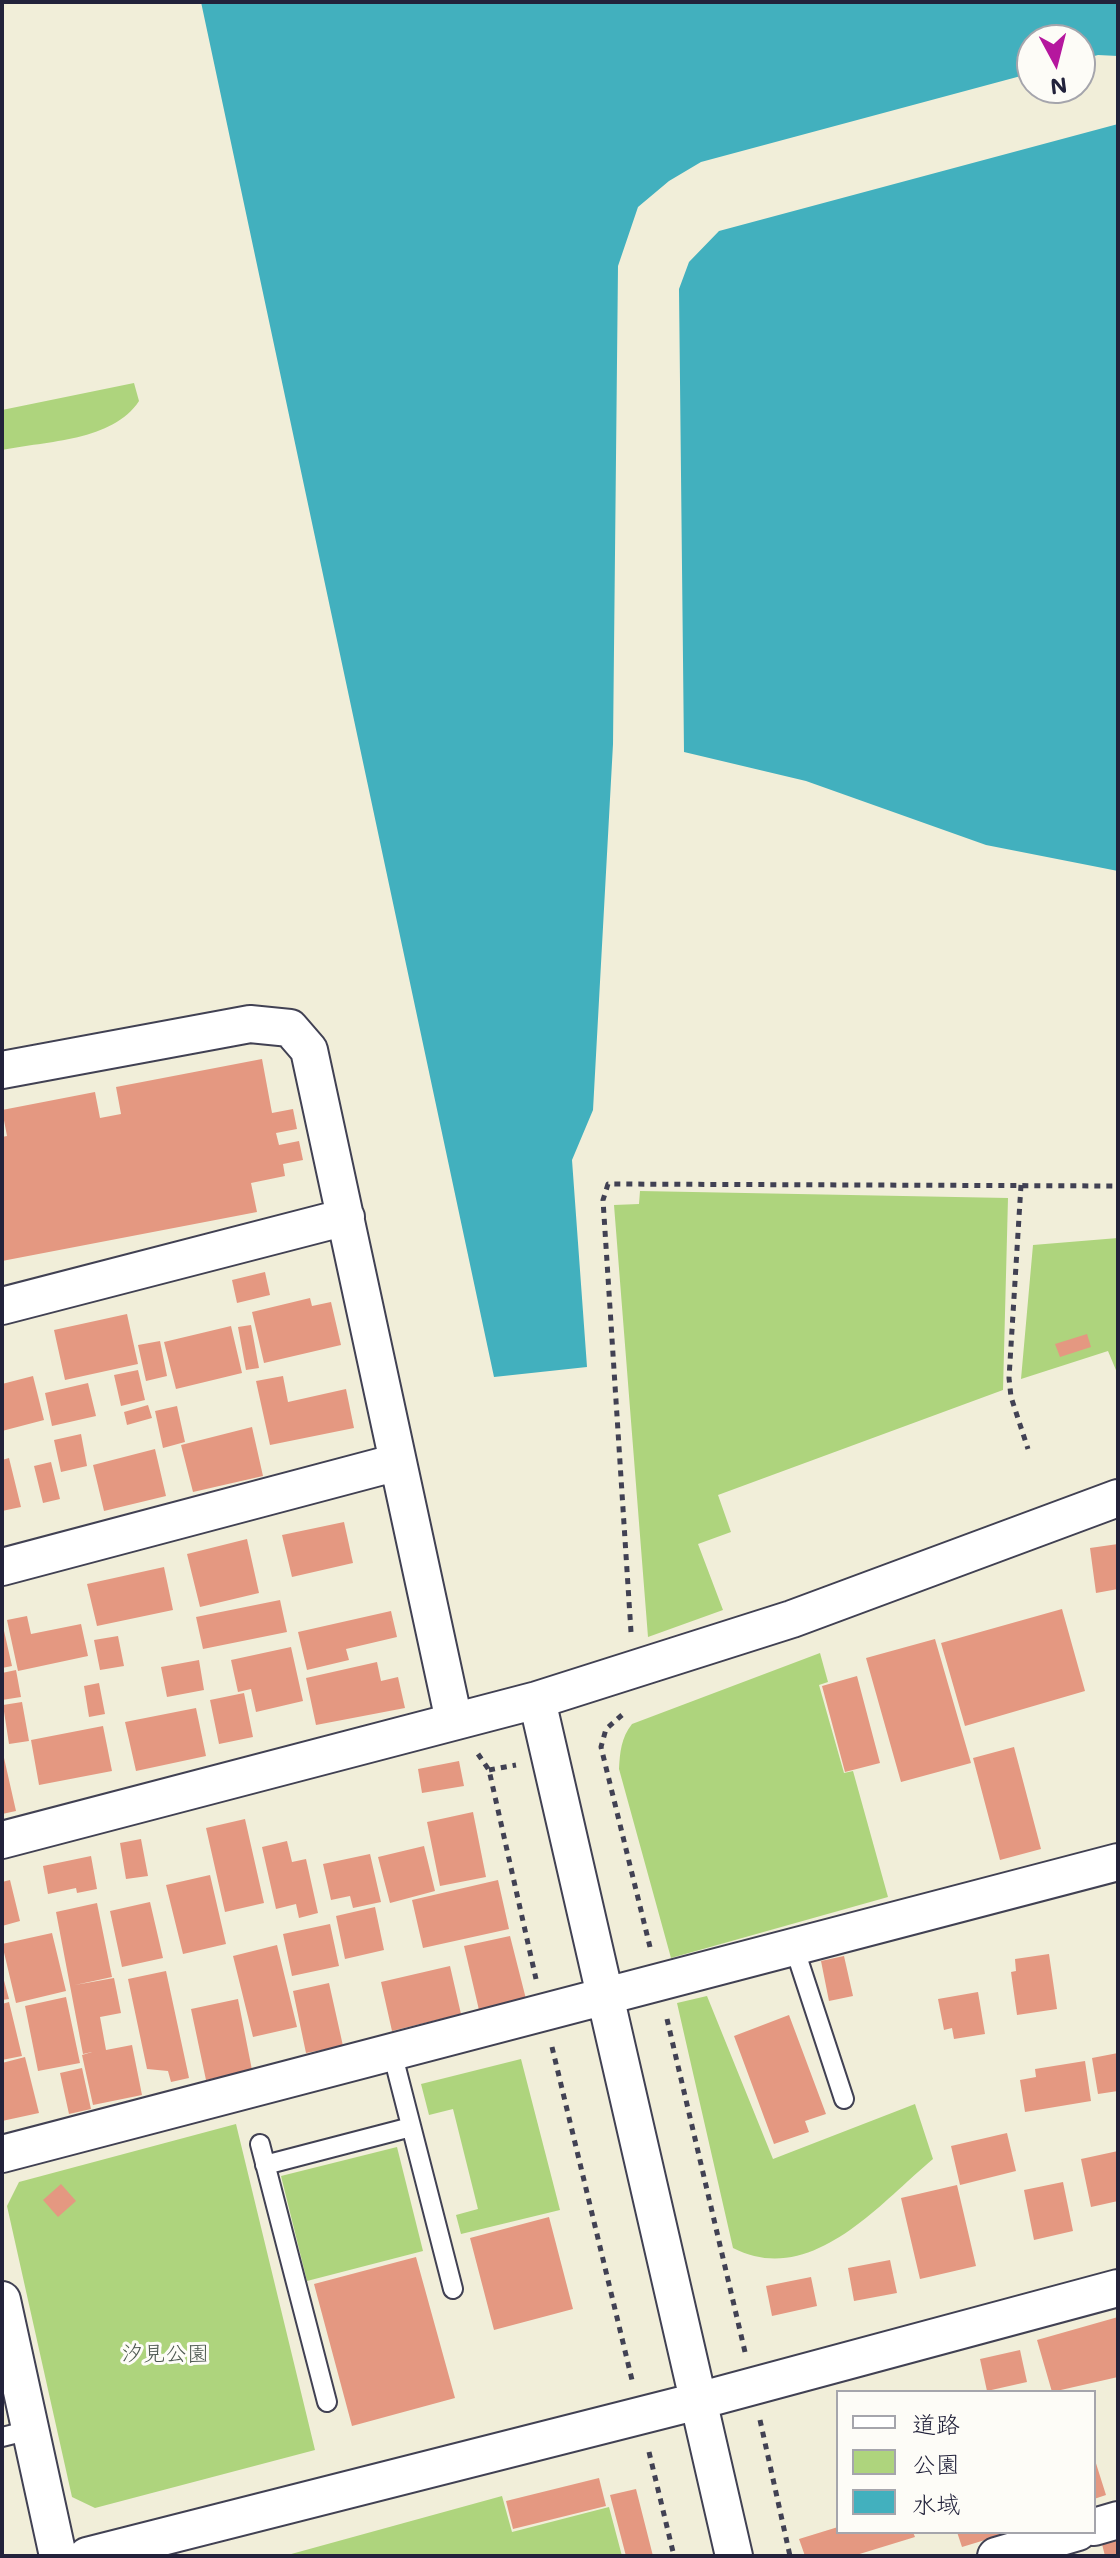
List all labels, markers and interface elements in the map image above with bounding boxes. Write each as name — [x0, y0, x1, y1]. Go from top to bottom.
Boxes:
north arrow — [1016, 24, 1096, 104]
text: N — [1049, 71, 1069, 102]
park label: 汐見公園 — [121, 2341, 209, 2367]
legend — [836, 2390, 1096, 2534]
text: 道路 — [912, 2408, 960, 2439]
text: 公園 — [912, 2448, 960, 2479]
text: 水域 — [912, 2488, 960, 2519]

